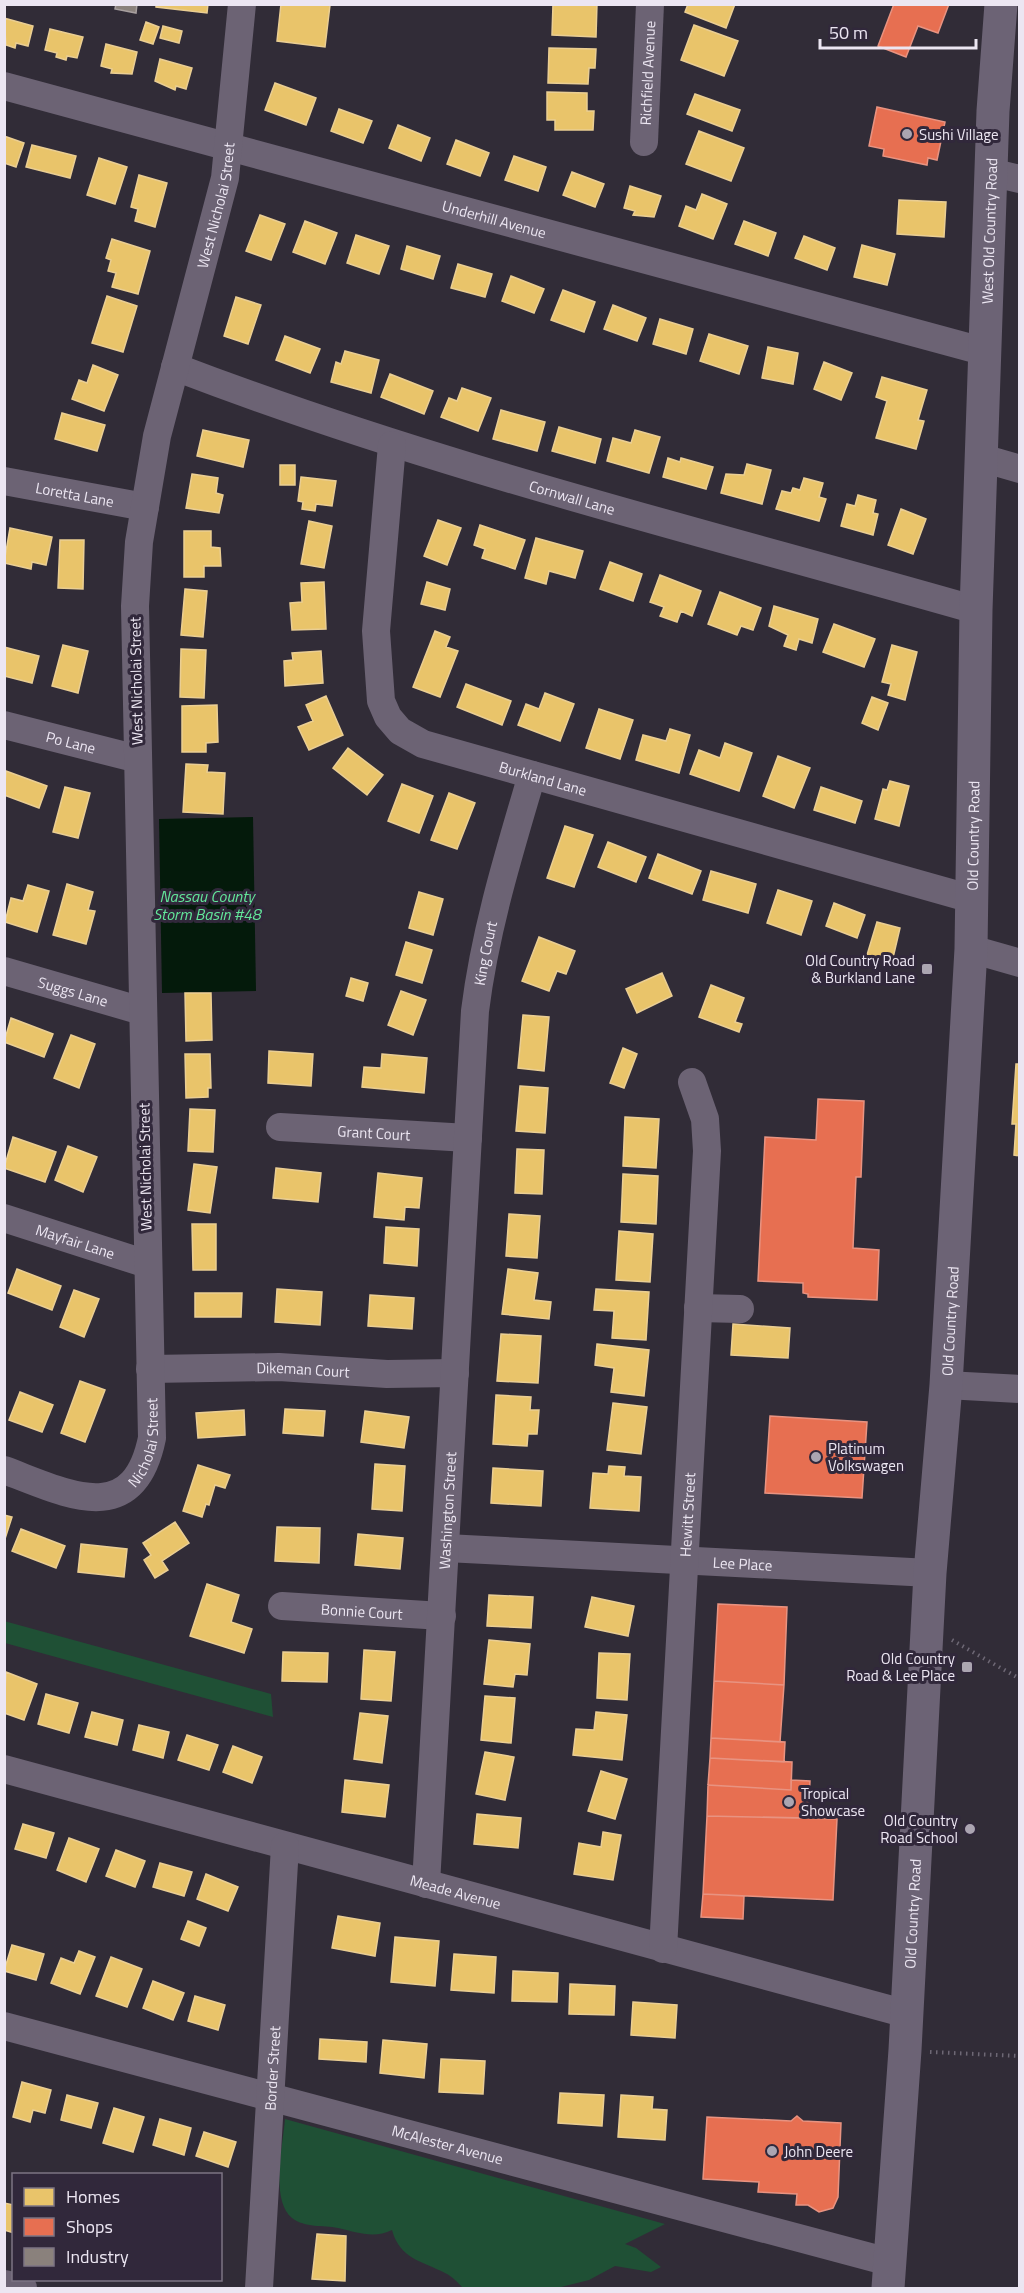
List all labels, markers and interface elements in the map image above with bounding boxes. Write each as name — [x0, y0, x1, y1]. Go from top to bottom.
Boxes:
scale bar — [820, 12, 976, 50]
text: 50 m — [829, 19, 868, 46]
street label: Richfield Avenue — [633, 20, 661, 126]
place label: Sushi Village — [919, 123, 998, 146]
marker: Sushi Village — [900, 127, 914, 141]
street label: West Nicholai Street — [190, 141, 240, 271]
street label: West Old Country Road — [975, 157, 1003, 304]
street label: Underhill Avenue — [440, 194, 549, 244]
street label: Cornwall Lane — [526, 474, 618, 520]
street label: Loretta Lane — [34, 476, 116, 513]
street label: West Nicholai Street — [123, 616, 149, 745]
street label: Po Lane — [44, 725, 98, 759]
street label: Burkland Lane — [497, 755, 590, 801]
street label: Old Country Road — [960, 780, 985, 891]
water label: Nassau County Storm Basin #48 — [153, 884, 263, 926]
street label: King Court — [467, 918, 503, 987]
place label: Old Country Road & Burkland Lane — [805, 949, 915, 989]
marker: Old Country Road & Burkland Lane — [920, 962, 934, 976]
street label: Suggs Lane — [35, 970, 111, 1012]
street label: West Nicholai Street — [132, 1102, 158, 1231]
street label: Grant Court — [337, 1119, 412, 1146]
street label: Mayfair Lane — [33, 1217, 118, 1264]
street label: Old Country Road — [935, 1265, 964, 1377]
street label: Dikeman Court — [256, 1355, 351, 1383]
street label: Nicholai Street — [122, 1397, 164, 1492]
place label: Platinum Volkswagen — [828, 1437, 904, 1477]
street label: Washington Street — [432, 1450, 462, 1570]
marker: Platinum Volkswagen — [809, 1450, 823, 1464]
street label: Hewitt Street — [673, 1471, 701, 1558]
street label: Lee Place — [712, 1550, 773, 1576]
street label: Bonnie Court — [320, 1597, 404, 1625]
place label: Old Country Road & Lee Place — [846, 1647, 955, 1687]
marker: Old Country Road & Lee Place — [960, 1660, 974, 1674]
place label: Tropical Showcase — [801, 1782, 865, 1822]
marker: Tropical Showcase — [782, 1795, 796, 1809]
place label: Old Country Road School — [880, 1809, 958, 1849]
marker: Old Country Road School — [963, 1822, 977, 1836]
street label: Old Country Road — [898, 1858, 927, 1969]
street label: Meade Avenue — [408, 1868, 504, 1915]
street label: Border Street — [258, 2025, 286, 2111]
street label: McAlester Avenue — [389, 2118, 506, 2170]
place label: John Deere — [784, 2140, 853, 2163]
marker: John Deere — [765, 2144, 779, 2158]
legend — [12, 2173, 222, 2281]
text: Homes — [66, 2183, 120, 2210]
text: Shops — [66, 2213, 113, 2240]
text: Industry — [66, 2243, 129, 2270]

